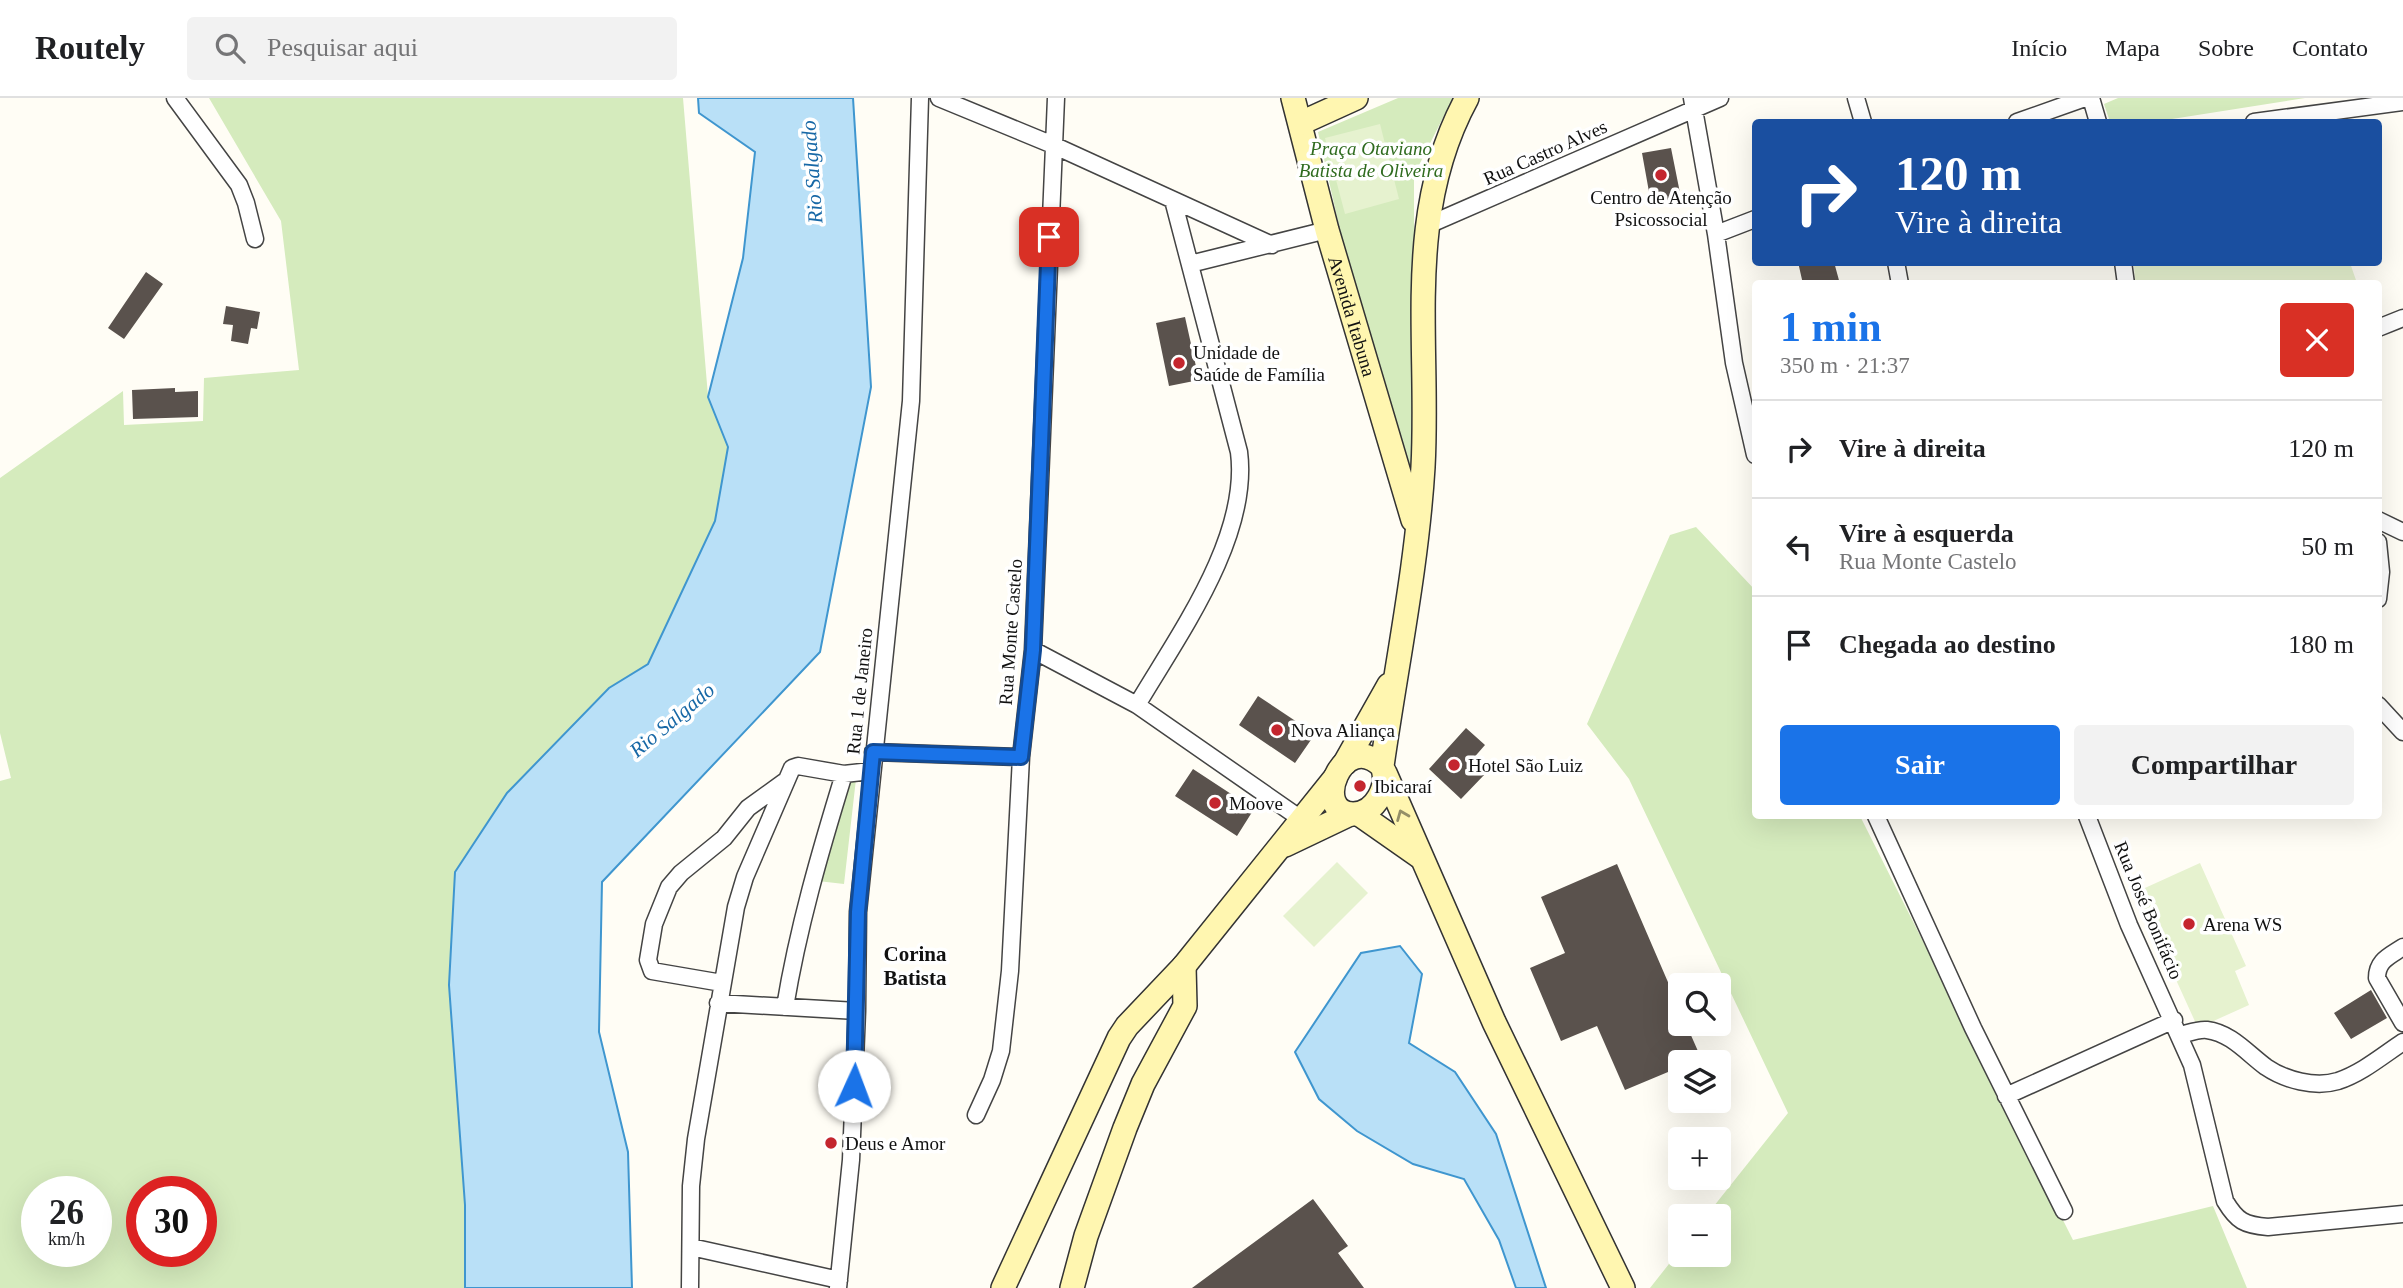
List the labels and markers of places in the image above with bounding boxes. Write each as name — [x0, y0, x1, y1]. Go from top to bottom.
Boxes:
marker: Centro de Atenção Psicossocial — [1653, 167, 1669, 183]
place label: Centro de Atenção Psicossocial — [1590, 187, 1732, 230]
pin — [1019, 207, 1079, 267]
place label: Unidade de Saúde de Família — [1193, 342, 1325, 385]
marker: Unidade de Saúde de Família — [1171, 355, 1187, 371]
place label: Nova Aliança — [1291, 720, 1396, 741]
marker: Nova Aliança — [1269, 722, 1285, 738]
place label: Hotel São Luiz — [1468, 755, 1583, 776]
marker: Hotel São Luiz — [1446, 757, 1462, 773]
place label: Ibicaraí — [1374, 776, 1433, 797]
marker: Ibicaraí — [1352, 778, 1368, 794]
place label: Moove — [1229, 793, 1283, 814]
marker: Moove — [1207, 795, 1223, 811]
place label: Arena WS — [2203, 914, 2282, 935]
marker: Arena WS — [2181, 916, 2197, 932]
place label: Deus e Amor — [845, 1133, 946, 1154]
marker: Deus e Amor — [823, 1135, 839, 1151]

